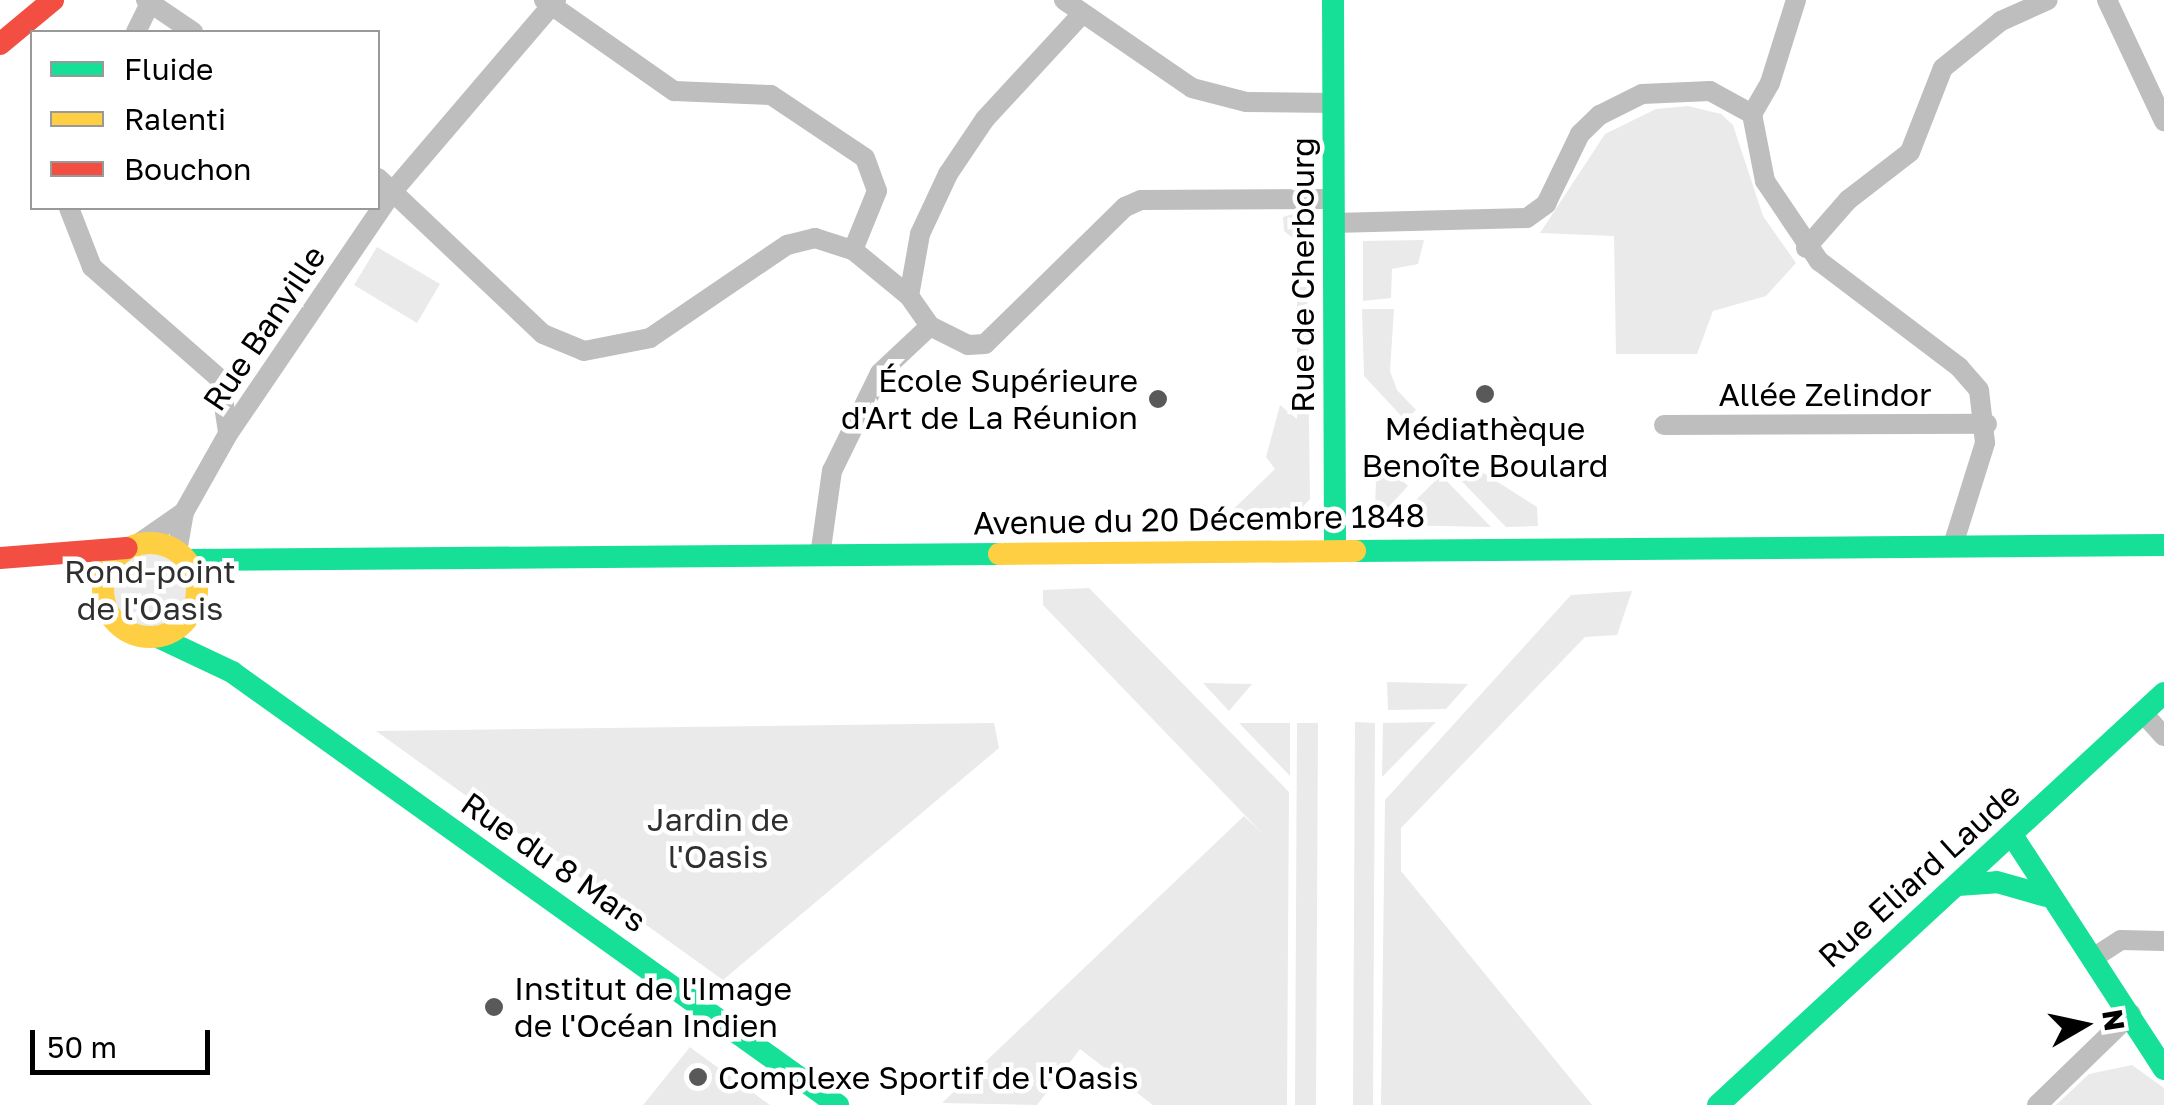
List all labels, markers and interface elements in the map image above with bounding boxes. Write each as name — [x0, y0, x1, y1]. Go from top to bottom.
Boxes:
legend — [30, 30, 380, 210]
text: Fluide — [124, 51, 214, 87]
text: Ralenti — [124, 101, 226, 137]
street label: Rue de Cherbourg — [1283, 137, 1321, 413]
text: Bouchon — [124, 151, 252, 187]
street label: Rue Banville — [195, 238, 333, 418]
place label: École Supérieure d'Art de La Réunion — [841, 362, 1138, 437]
street label: Allée Zelindor — [1718, 375, 1932, 413]
marker: Médiathèque Benoîte Boulard — [1474, 383, 1496, 405]
marker: École Supérieure d'Art de La Réunion — [1147, 388, 1169, 410]
place label: Médiathèque Benoîte Boulard — [1362, 410, 1608, 485]
street label: Avenue du 20 Décembre 1848 — [973, 496, 1425, 542]
park label: Rond-point de l'Oasis — [64, 553, 236, 628]
street label: Rue Eliard Laude — [1810, 775, 2028, 975]
street label: Rue du 8 Mars — [454, 784, 654, 940]
park label: Jardin de l'Oasis — [647, 801, 789, 876]
place label: Institut de l'Image de l'Océan Indien — [514, 970, 792, 1045]
north arrow — [2034, 975, 2134, 1075]
marker: Institut de l'Image de l'Océan Indien — [483, 996, 505, 1018]
text: N — [2096, 1007, 2132, 1033]
scale bar — [35, 1010, 215, 1072]
text: 50 m — [47, 1029, 117, 1065]
place label: Complexe Sportif de l'Oasis — [718, 1058, 1138, 1096]
marker: Complexe Sportif de l'Oasis — [687, 1066, 709, 1088]

